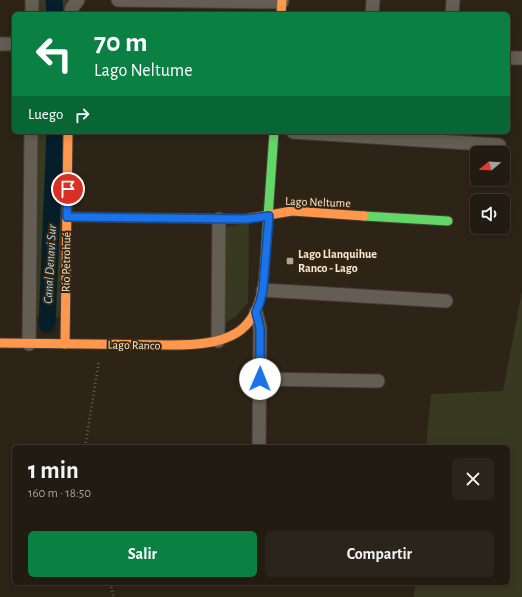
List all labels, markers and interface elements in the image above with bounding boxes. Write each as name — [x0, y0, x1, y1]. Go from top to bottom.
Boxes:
icon: left — [28, 28, 80, 80]
text: 70 m — [94, 29, 148, 57]
text: Lago Neltume — [94, 62, 193, 80]
icon: right — [71, 104, 93, 126]
text: Luego — [28, 107, 63, 122]
north arrow — [470, 146, 510, 186]
map controls — [470, 146, 510, 234]
pin — [51, 172, 85, 206]
icon: arrive — [57, 178, 79, 200]
button: sound — [470, 194, 510, 234]
street label: Lago Neltume — [285, 195, 351, 209]
water label: Canal Denavi Sur — [42, 223, 59, 304]
street label: Río Petrohué — [59, 232, 73, 292]
place label: Lago Llanquihue Ranco - Lago — [298, 248, 377, 274]
marker: Lago Llanquihue Ranco - Lago — [285, 256, 295, 266]
street label: Lago Ranco — [107, 339, 161, 351]
position arrow — [239, 358, 281, 400]
button: close — [452, 458, 494, 500]
text: 1 min — [28, 459, 79, 483]
text: 160 m · 18:50 — [28, 487, 91, 500]
button: Salir — [28, 531, 257, 577]
button: Compartir — [265, 531, 494, 577]

